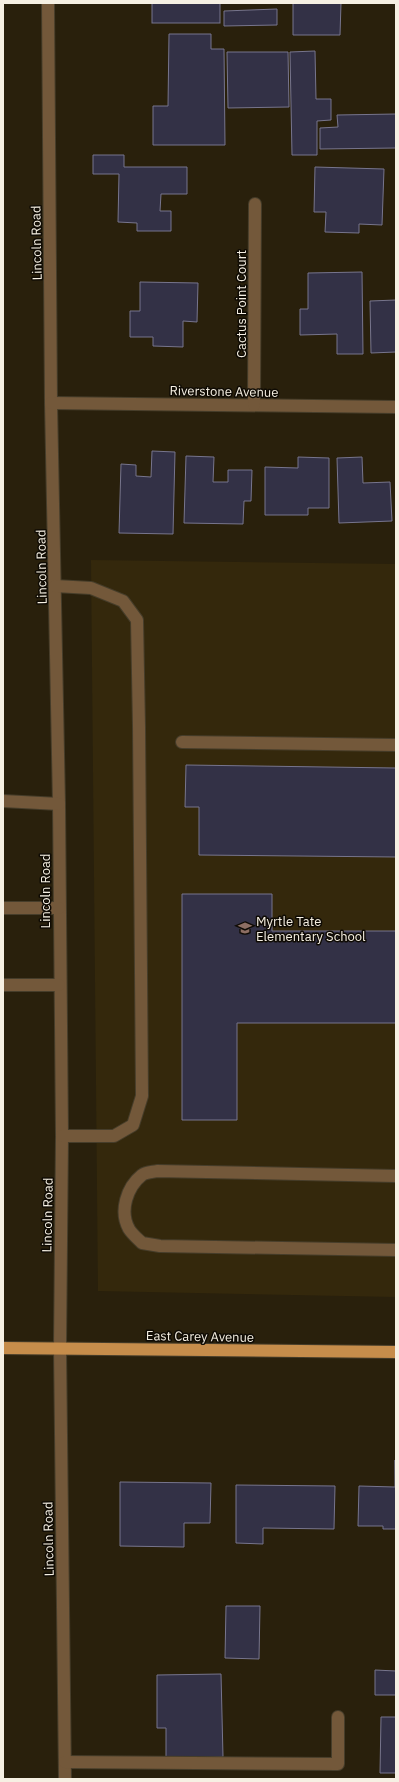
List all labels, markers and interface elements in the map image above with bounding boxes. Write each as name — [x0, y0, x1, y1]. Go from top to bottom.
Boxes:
street label: Lincoln Road — [27, 205, 46, 281]
street label: Cactus Point Court — [233, 250, 250, 358]
street label: Riverstone Avenue — [169, 382, 279, 401]
street label: Lincoln Road — [32, 529, 51, 605]
street label: Lincoln Road — [37, 854, 54, 928]
place label: Myrtle Tate Elementary School — [256, 913, 366, 945]
school or university icon: Myrtle Tate Elementary School — [237, 920, 253, 936]
street label: Lincoln Road — [38, 1177, 57, 1253]
street label: East Carey Avenue — [146, 1327, 254, 1346]
street label: Lincoln Road — [39, 1501, 58, 1577]

